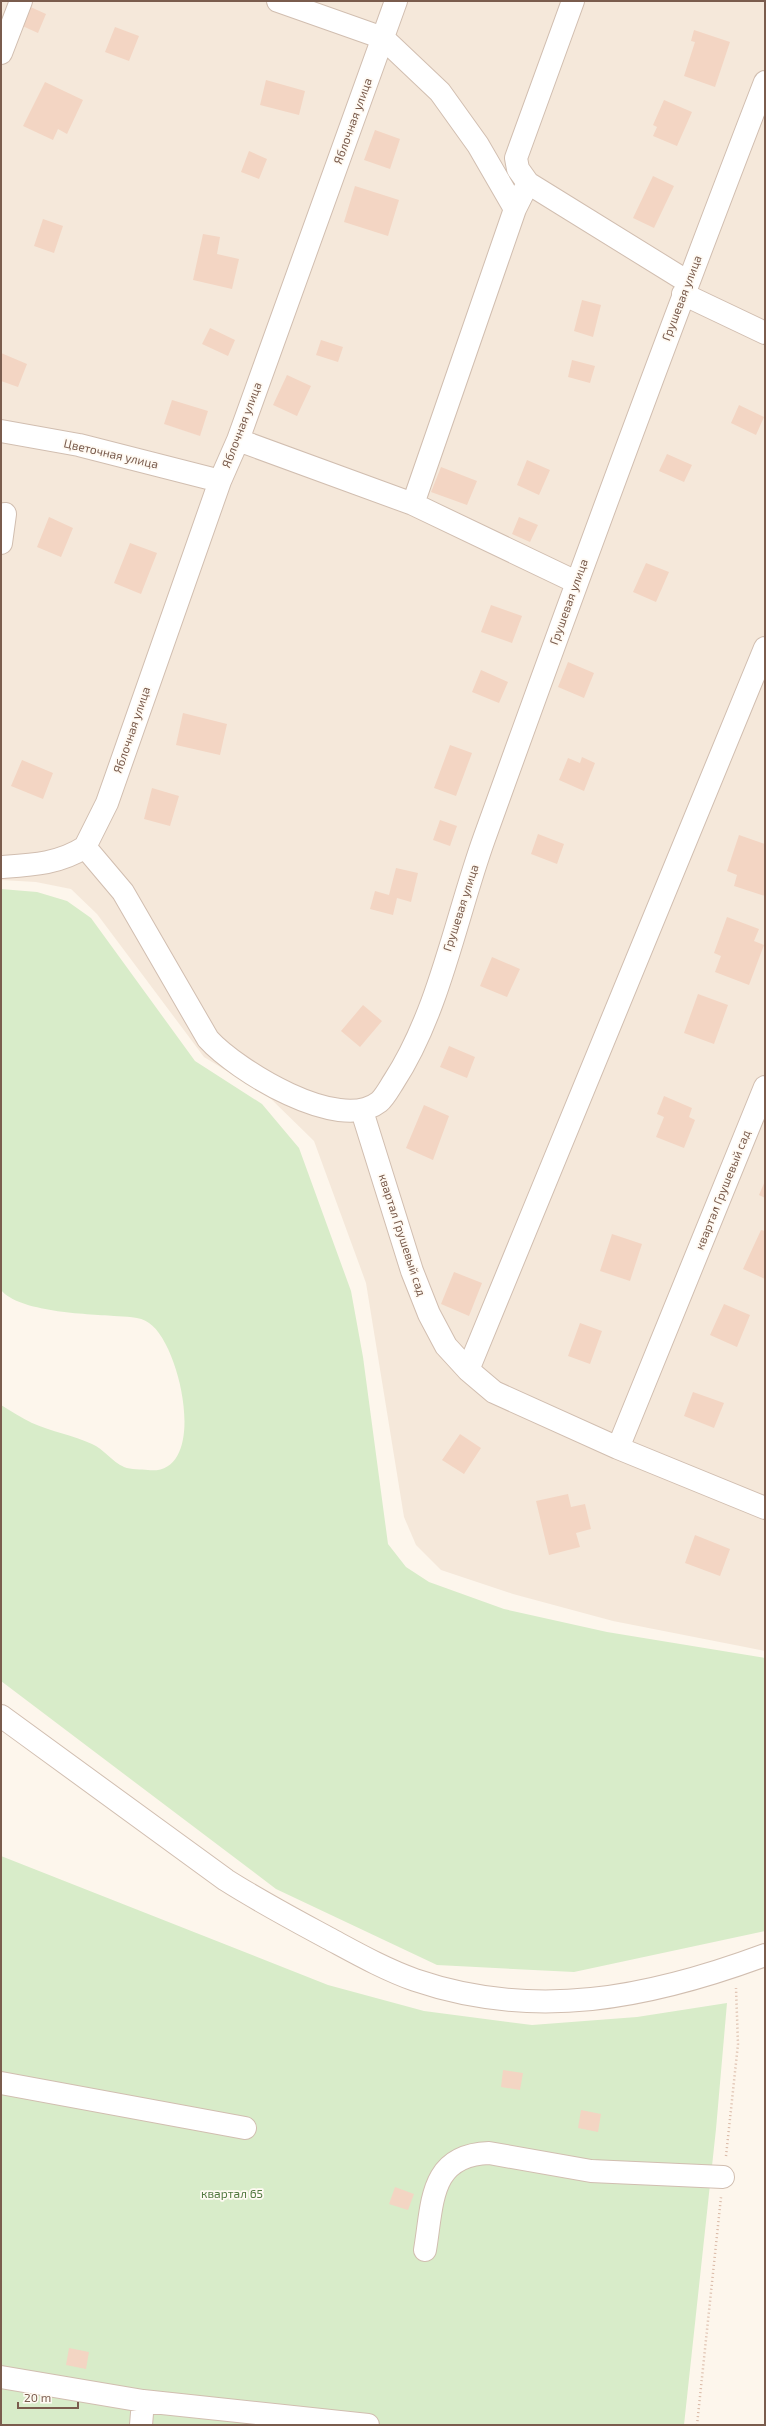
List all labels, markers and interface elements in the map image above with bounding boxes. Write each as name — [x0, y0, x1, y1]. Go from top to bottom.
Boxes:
street label: Яблочная улица — [330, 76, 375, 166]
street label: Грушевая улица — [658, 253, 705, 343]
street label: Яблочная улица — [218, 380, 265, 470]
street label: Цветочная улица — [62, 435, 160, 472]
street label: Грушевая улица — [546, 557, 591, 647]
street label: Яблочная улица — [110, 685, 153, 775]
street label: Грушевая улица — [439, 863, 482, 953]
street label: квартал Грушевый сад — [692, 1128, 753, 1252]
street label: квартал Грушевый сад — [376, 1172, 429, 1298]
park label: квартал 65 — [201, 2186, 263, 2200]
scale bar — [18, 2384, 78, 2410]
text: 20 m — [24, 2390, 51, 2404]

